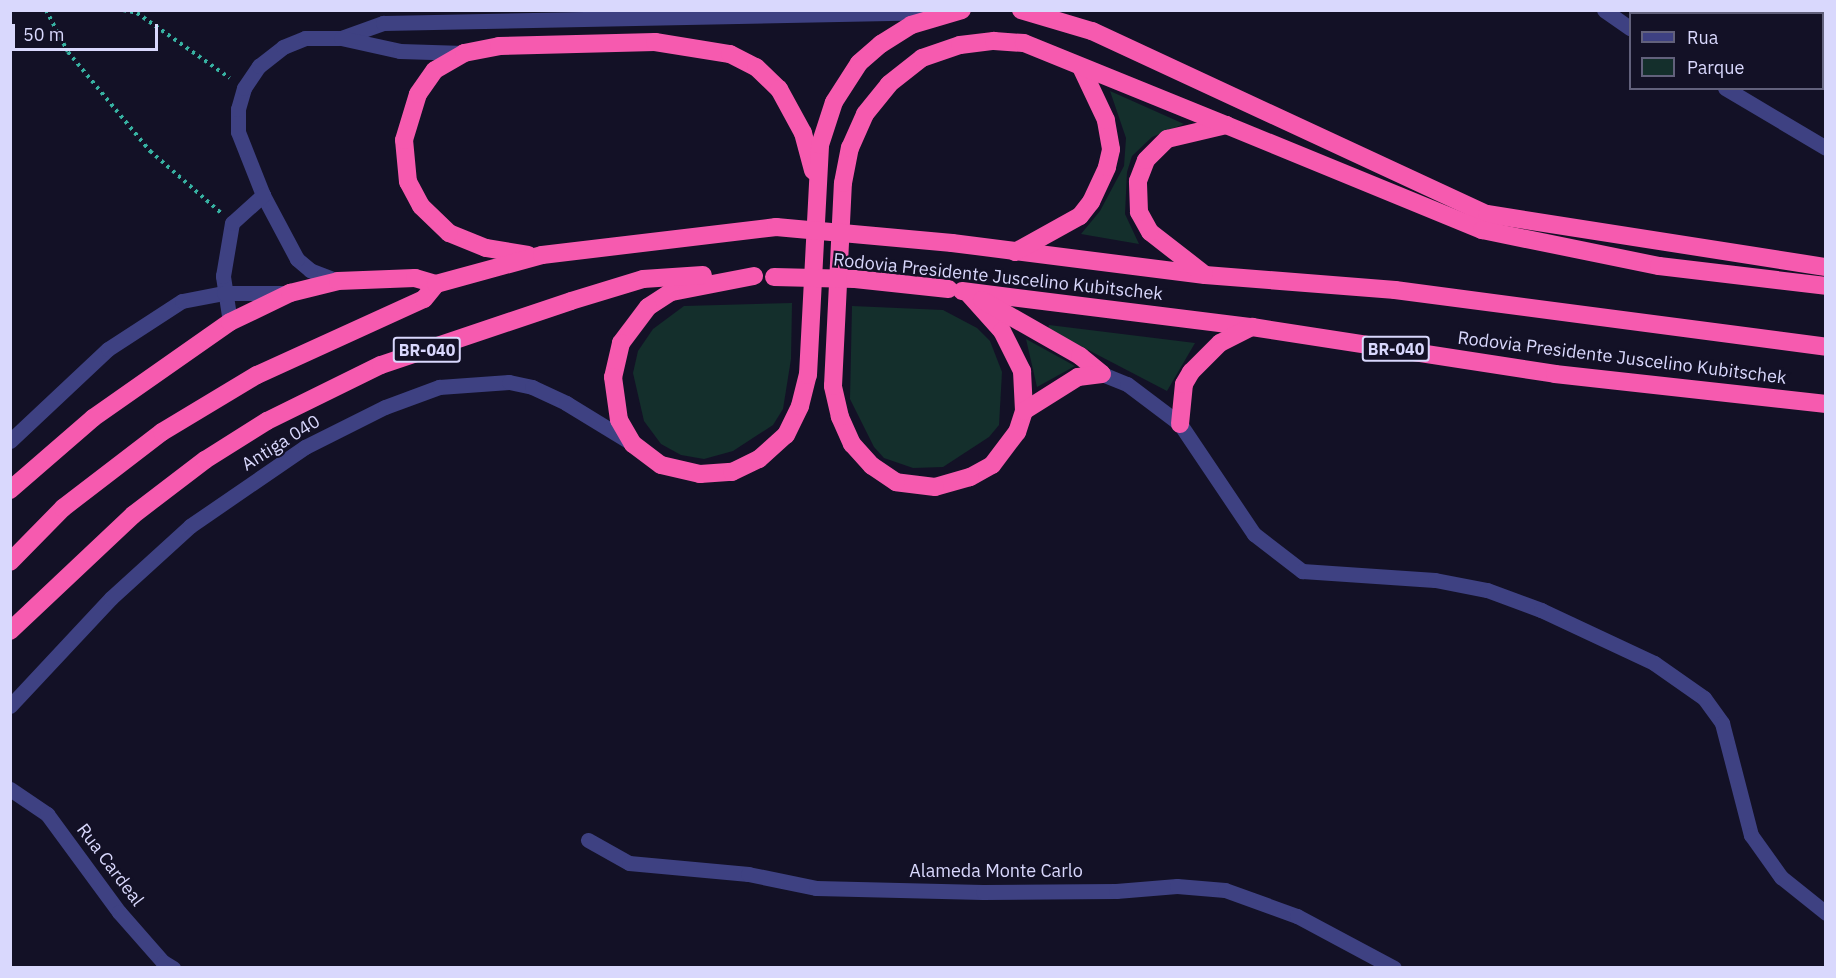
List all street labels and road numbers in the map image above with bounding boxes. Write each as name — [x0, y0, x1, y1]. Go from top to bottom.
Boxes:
street label: Rodovia Presidente Juscelino Kubitschek — [832, 249, 1164, 305]
street label: Rodovia Presidente Juscelino Kubitschek — [1456, 327, 1788, 389]
road number: BR-040 — [1362, 336, 1430, 362]
road number: BR-040 — [392, 337, 462, 363]
street label: Antiga 040 — [238, 410, 324, 476]
street label: Rua Cardeal — [72, 819, 148, 911]
street label: Alameda Monte Carlo — [909, 860, 1083, 882]

